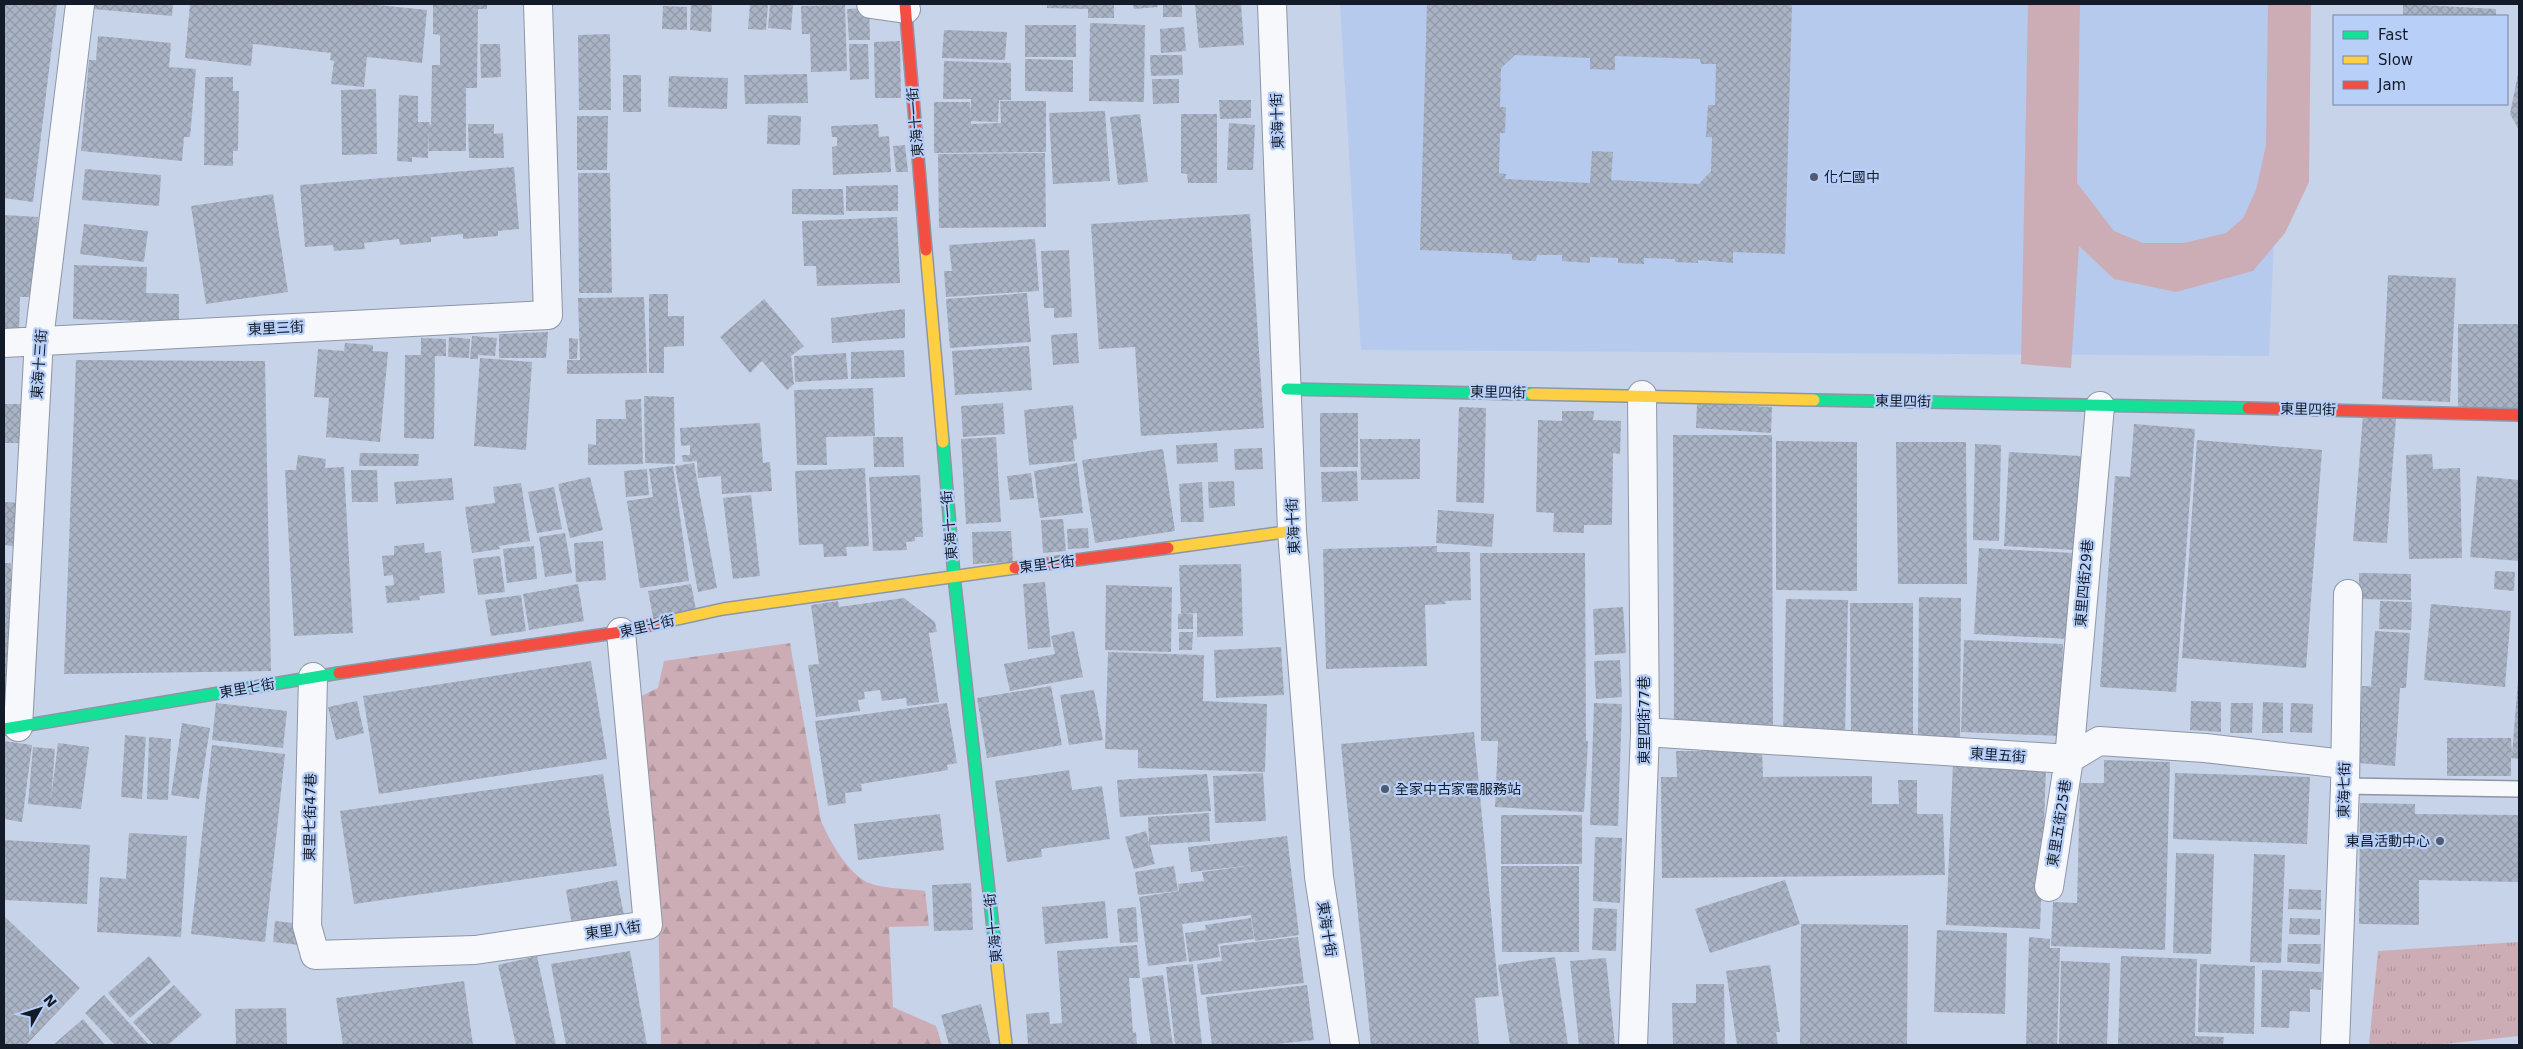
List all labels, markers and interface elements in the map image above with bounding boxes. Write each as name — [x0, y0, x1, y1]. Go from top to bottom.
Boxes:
legend — [2333, 15, 2508, 105]
text: Fast — [2378, 26, 2408, 44]
text: Slow — [2378, 51, 2413, 69]
text: Jam — [2377, 76, 2406, 94]
street label: 東海十一街 — [904, 86, 926, 158]
street label: 東海十街 — [1268, 93, 1286, 149]
place label: 化仁國中 — [1824, 169, 1880, 185]
marker: 化仁國中 — [1808, 171, 1820, 183]
street label: 東里三街 — [248, 319, 304, 337]
street label: 東海十三街 — [29, 329, 49, 399]
street label: 東里四街 — [1470, 384, 1526, 400]
street label: 東里四街 — [1875, 393, 1931, 409]
street label: 東里四街 — [2280, 401, 2336, 417]
street label: 東海十一街 — [938, 489, 960, 561]
street label: 東海十街 — [1284, 498, 1302, 554]
street label: 東里四街29巷 — [2072, 539, 2096, 627]
street label: 東里七街 — [1018, 553, 1076, 575]
street label: 東里七街 — [618, 612, 676, 640]
street label: 東里七街 — [218, 675, 276, 701]
street label: 東里四街77巷 — [1636, 676, 1652, 764]
street label: 東里五街 — [1970, 745, 2026, 765]
street label: 東海七街 — [2336, 762, 2352, 818]
street label: 東里七街47巷 — [301, 773, 319, 861]
street label: 東里五街25巷 — [2044, 778, 2074, 868]
place label: 全家中古家電服務站 — [1395, 781, 1521, 797]
marker: 全家中古家電服務站 — [1379, 783, 1391, 795]
place label: 東昌活動中心 — [2346, 833, 2430, 849]
marker: 東昌活動中心 — [2434, 835, 2446, 847]
street label: 東海十一街 — [981, 892, 1005, 964]
street label: 東海十街 — [1315, 900, 1339, 958]
street label: 東里八街 — [584, 918, 642, 942]
north arrow — [15, 984, 65, 1034]
text: N — [40, 991, 60, 1010]

